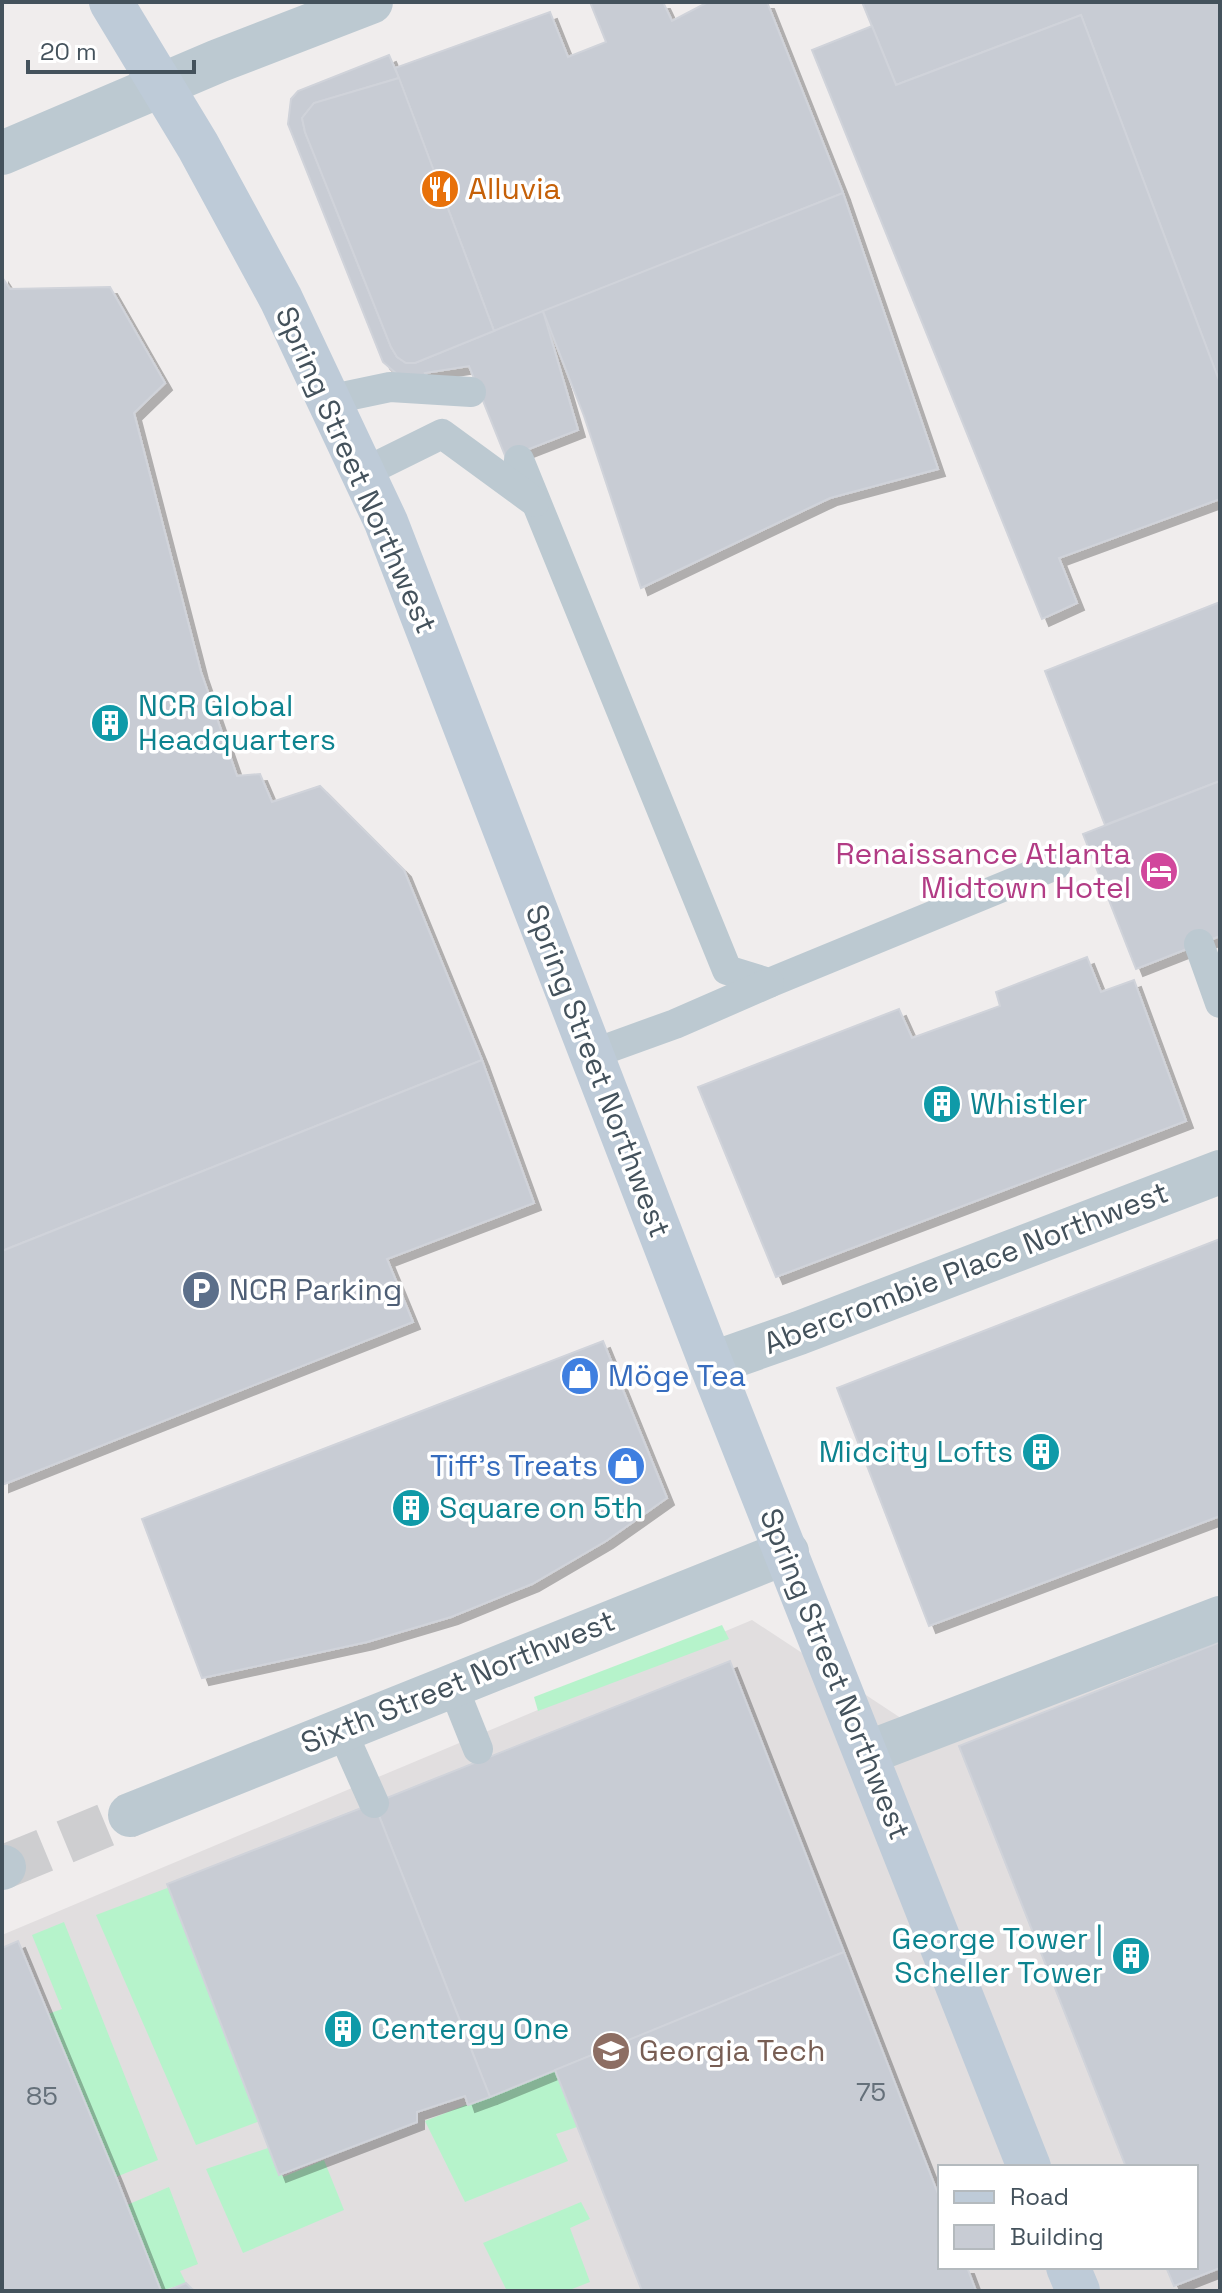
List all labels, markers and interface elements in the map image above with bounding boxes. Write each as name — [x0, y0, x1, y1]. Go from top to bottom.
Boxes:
scale bar — [28, 24, 194, 74]
text: 20 m — [40, 36, 97, 67]
restaurant icon: Alluvia — [419, 168, 461, 210]
place label: Alluvia — [468, 169, 561, 208]
street label: Spring Street Northwest — [267, 300, 446, 639]
place label: NCR Global Headquarters — [138, 686, 336, 759]
building icon: NCR Global Headquarters — [89, 702, 131, 744]
place label: Renaissance Atlanta Midtown Hotel — [836, 834, 1131, 907]
hotel icon: Renaissance Atlanta Midtown Hotel — [1138, 850, 1180, 892]
street label: Spring Street Northwest — [517, 899, 680, 1243]
building icon: Whistler — [921, 1083, 963, 1125]
place label: Whistler — [970, 1084, 1088, 1123]
street label: Abercrombie Place Northwest — [758, 1172, 1174, 1363]
parking icon: NCR Parking — [180, 1269, 222, 1311]
place label: NCR Parking — [229, 1270, 402, 1309]
shop icon: Möge Tea — [559, 1355, 601, 1397]
place label: Möge Tea — [608, 1356, 746, 1395]
building icon: Midcity Lofts — [1020, 1431, 1062, 1473]
place label: Midcity Lofts — [819, 1432, 1013, 1471]
shop icon: Tiff's Treats — [605, 1445, 647, 1487]
place label: Tiff's Treats — [430, 1446, 598, 1485]
building icon: Square on 5th — [390, 1487, 432, 1529]
place label: Square on 5th — [439, 1488, 643, 1527]
street label: Spring Street Northwest — [751, 1503, 920, 1845]
street label: Sixth Street Northwest — [295, 1601, 621, 1762]
place label: George Tower | Scheller Tower — [892, 1919, 1103, 1992]
building icon: George Tower | Scheller Tower — [1110, 1935, 1152, 1977]
building icon: Centergy One — [322, 2008, 364, 2050]
place label: Centergy One — [371, 2009, 569, 2048]
school or university icon: Georgia Tech — [590, 2030, 632, 2072]
place label: Georgia Tech — [639, 2031, 825, 2070]
house number: 75 — [856, 2075, 886, 2109]
house number: 85 — [26, 2079, 58, 2113]
legend — [938, 2165, 1198, 2269]
text: Road — [1010, 2181, 1069, 2212]
text: Building — [1010, 2221, 1104, 2252]

